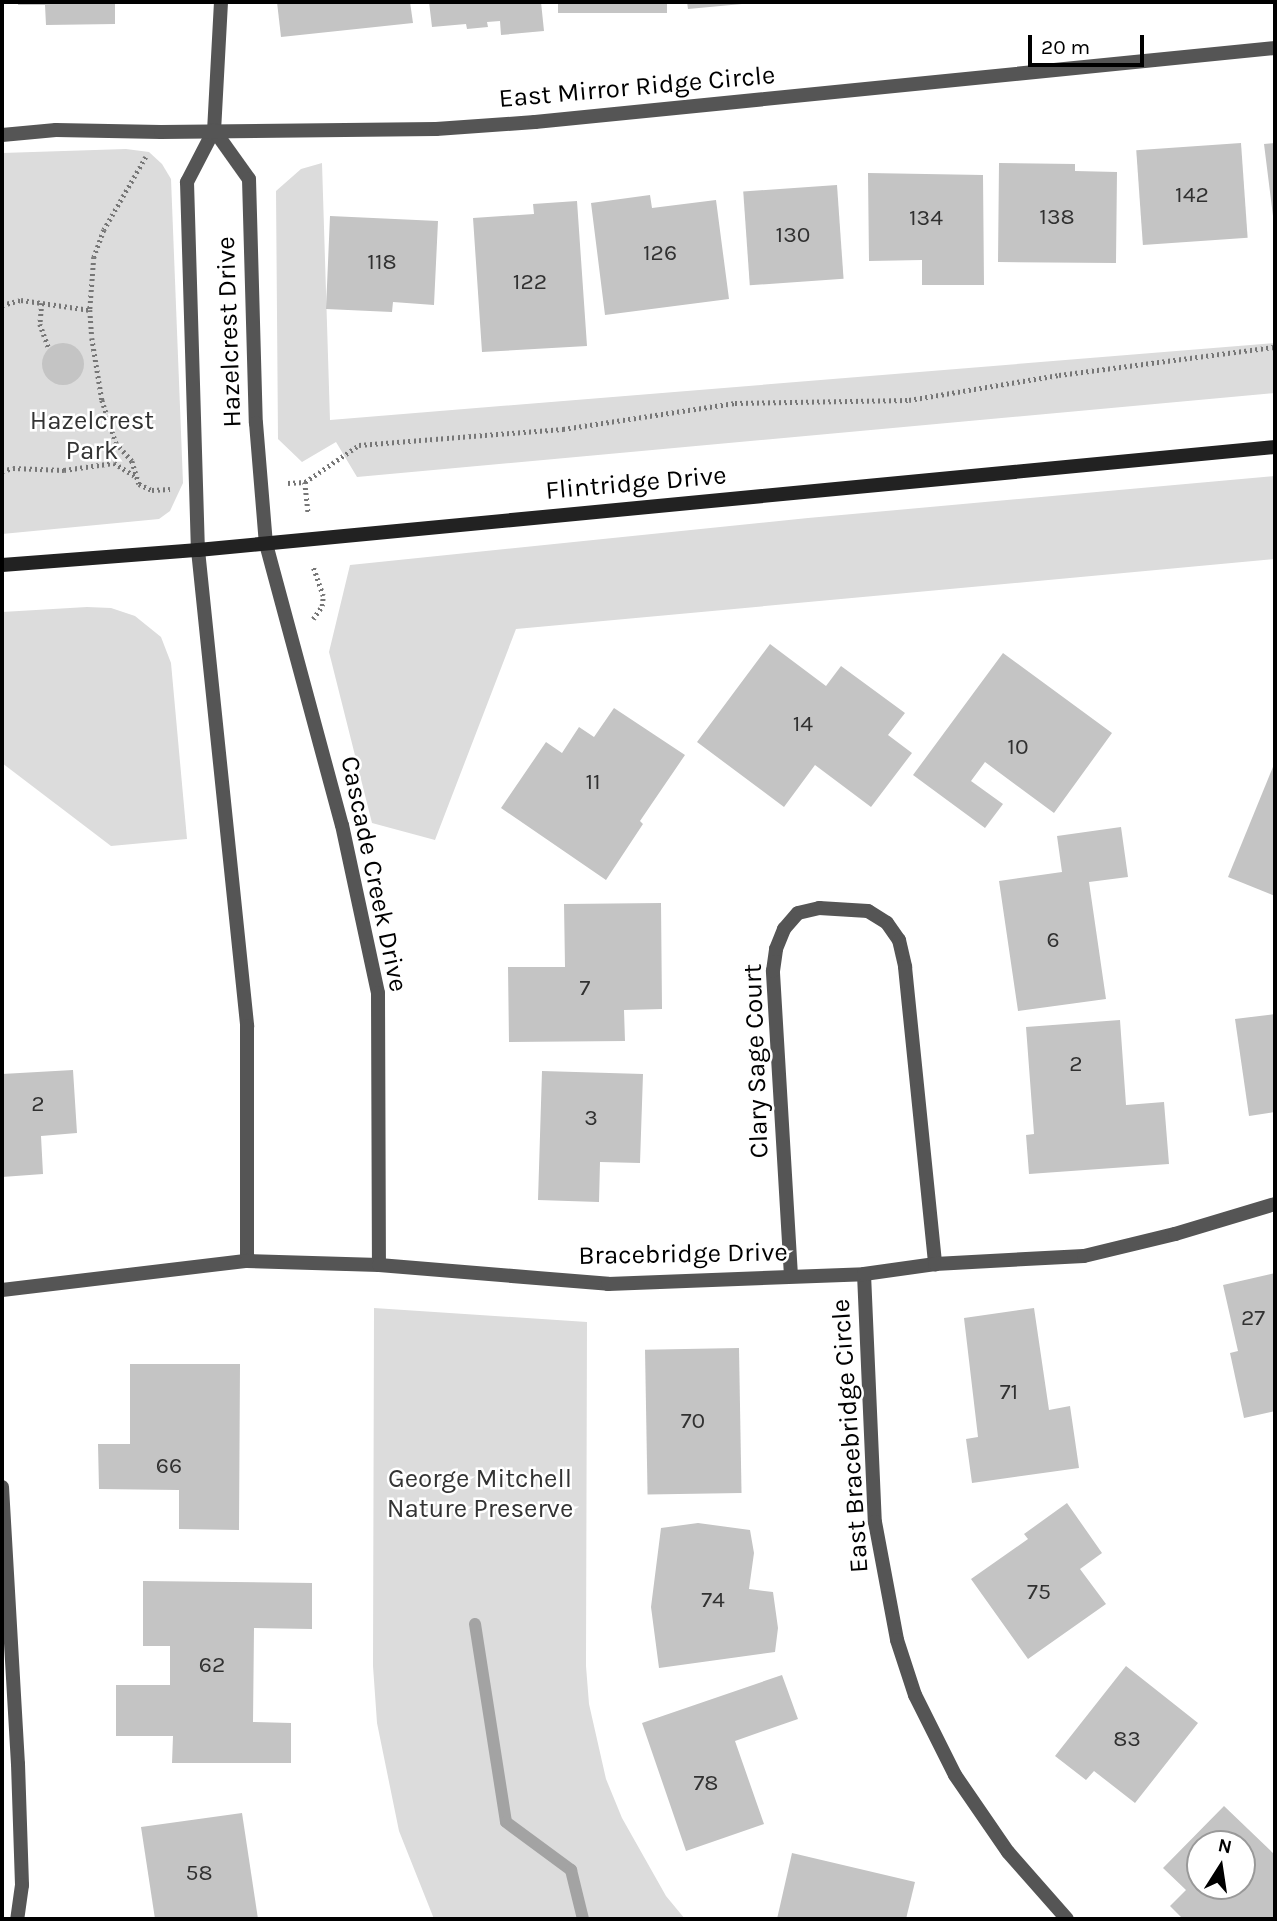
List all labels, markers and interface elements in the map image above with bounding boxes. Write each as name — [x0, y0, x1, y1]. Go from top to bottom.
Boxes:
scale bar — [1032, 21, 1148, 65]
text: 20 m — [1041, 35, 1090, 59]
street label: East Mirror Ridge Circle — [498, 59, 776, 115]
house number: 142 — [1175, 181, 1209, 209]
house number: 138 — [1039, 203, 1075, 231]
house number: 134 — [909, 204, 943, 232]
house number: 130 — [776, 221, 810, 249]
street label: Hazelcrest Drive — [210, 236, 248, 428]
house number: 126 — [643, 239, 677, 267]
house number: 118 — [367, 248, 397, 276]
house number: 122 — [513, 268, 547, 296]
park label: Hazelcrest Park — [30, 405, 154, 466]
street label: Flintridge Drive — [544, 460, 728, 506]
house number: 14 — [793, 710, 813, 738]
house number: 10 — [1007, 733, 1029, 761]
street label: Cascade Creek Drive — [334, 753, 414, 995]
house number: 11 — [585, 768, 601, 796]
house number: 6 — [1046, 926, 1060, 954]
street label: Clary Sage Court — [737, 963, 775, 1159]
house number: 7 — [580, 974, 590, 1002]
house number: 2 — [1069, 1050, 1083, 1078]
house number: 2 — [31, 1090, 45, 1118]
house number: 3 — [584, 1104, 598, 1132]
street label: Bracebridge Drive — [578, 1237, 788, 1271]
street label: East Bracebridge Circle — [825, 1298, 875, 1574]
house number: 27 — [1241, 1304, 1265, 1332]
house number: 71 — [1000, 1378, 1018, 1406]
house number: 70 — [681, 1407, 705, 1435]
house number: 66 — [156, 1452, 182, 1480]
park label: George Mitchell Nature Preserve — [387, 1463, 573, 1524]
house number: 75 — [1027, 1578, 1051, 1606]
house number: 74 — [701, 1586, 725, 1614]
house number: 62 — [199, 1651, 225, 1679]
house number: 83 — [1113, 1725, 1141, 1753]
house number: 78 — [694, 1769, 718, 1797]
north arrow — [1186, 1830, 1256, 1900]
text: N — [1216, 1834, 1234, 1859]
house number: 58 — [185, 1859, 213, 1887]

